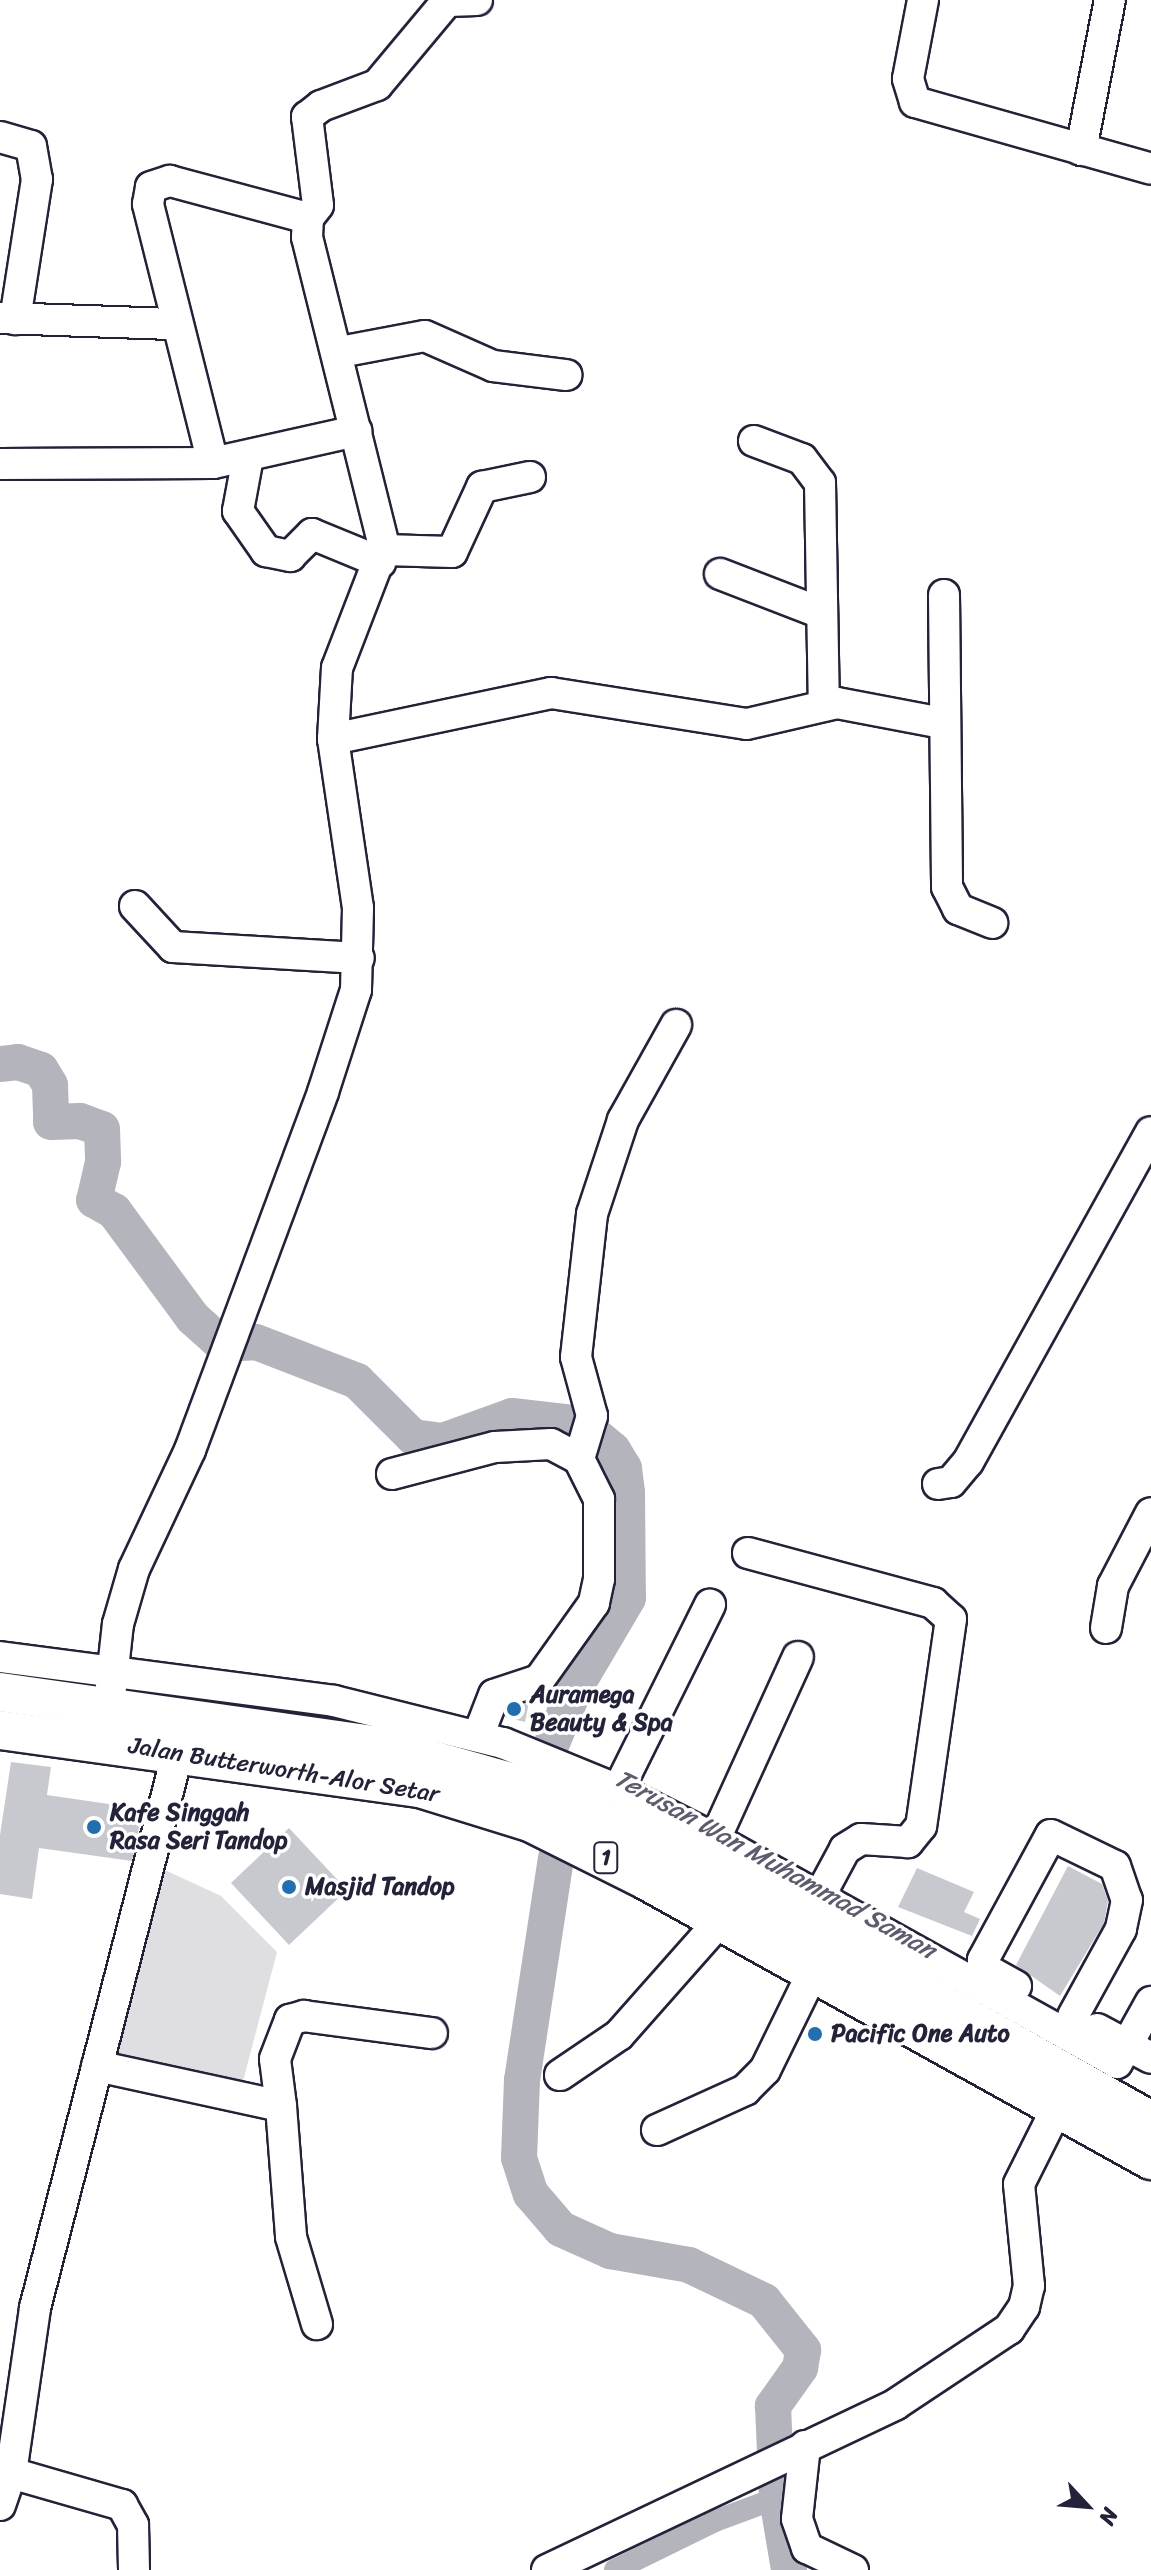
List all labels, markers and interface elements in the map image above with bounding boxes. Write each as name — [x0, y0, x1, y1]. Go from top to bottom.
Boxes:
place label: Auramega Beauty & Spa — [530, 1681, 673, 1737]
marker: Auramega Beauty & Spa — [505, 1700, 523, 1718]
street label: Jalan Butterworth-Alor Setar — [126, 1731, 442, 1809]
water label: Terusan Wan Muhammad Saman — [609, 1763, 941, 1965]
place label: Kafe Singgah Rasa Seri Tandop — [110, 1799, 290, 1855]
marker: Kafe Singgah Rasa Seri Tandop — [85, 1818, 103, 1836]
road number: 1 — [592, 1840, 620, 1876]
place label: Masjid Tandop — [305, 1873, 455, 1901]
marker: Masjid Tandop — [280, 1878, 298, 1896]
place label: Pacific One Auto — [831, 2020, 1011, 2048]
marker: Pacific One Auto — [806, 2025, 824, 2043]
north arrow — [1047, 2466, 1127, 2546]
text: N — [1088, 2501, 1130, 2532]

